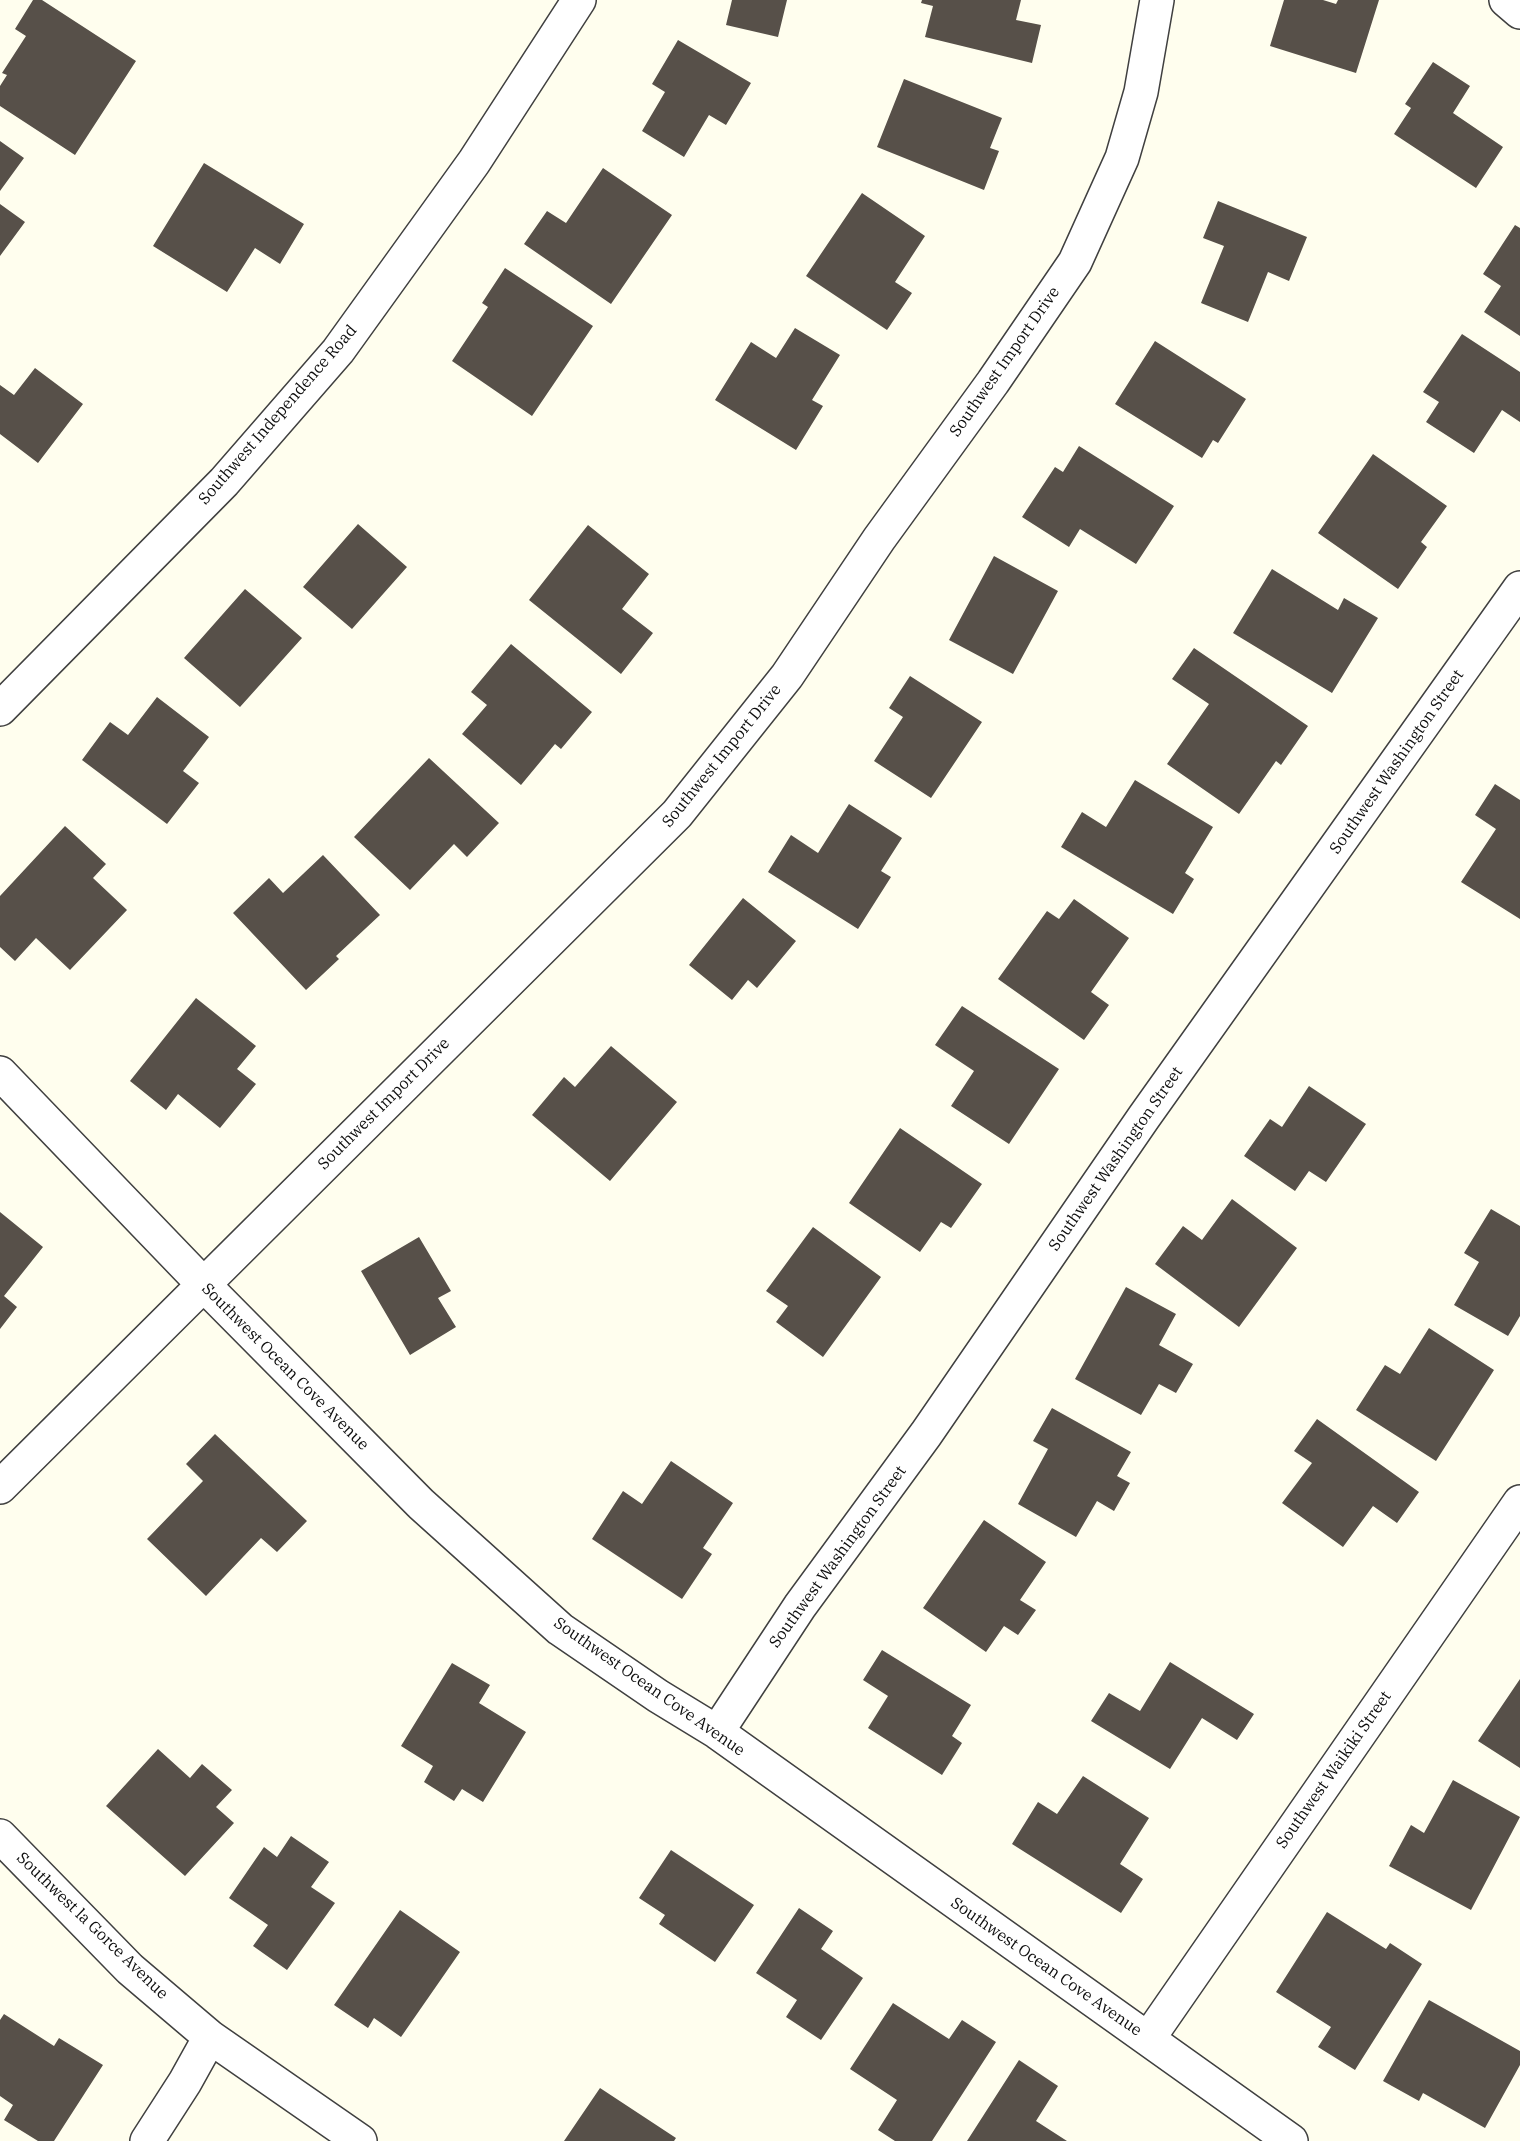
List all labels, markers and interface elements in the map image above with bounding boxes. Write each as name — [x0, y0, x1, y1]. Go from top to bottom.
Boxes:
street label: Southwest Import Drive — [946, 283, 1064, 441]
street label: Southwest Independence Road — [195, 321, 361, 509]
street label: Southwest Washington Street — [1326, 666, 1468, 858]
street label: Southwest Import Drive — [658, 681, 786, 831]
street label: Southwest Import Drive — [314, 1034, 454, 1174]
street label: Southwest Washington Street — [1045, 1063, 1187, 1255]
street label: Southwest Ocean Cove Avenue — [197, 1279, 373, 1455]
street label: Southwest Washington Street — [765, 1462, 911, 1652]
street label: Southwest Ocean Cove Avenue — [550, 1614, 748, 1760]
street label: Southwest Waikiki Street — [1272, 1688, 1396, 1852]
street label: Southwest la Gorce Avenue — [12, 1848, 172, 2004]
street label: Southwest Ocean Cove Avenue — [947, 1894, 1145, 2040]

